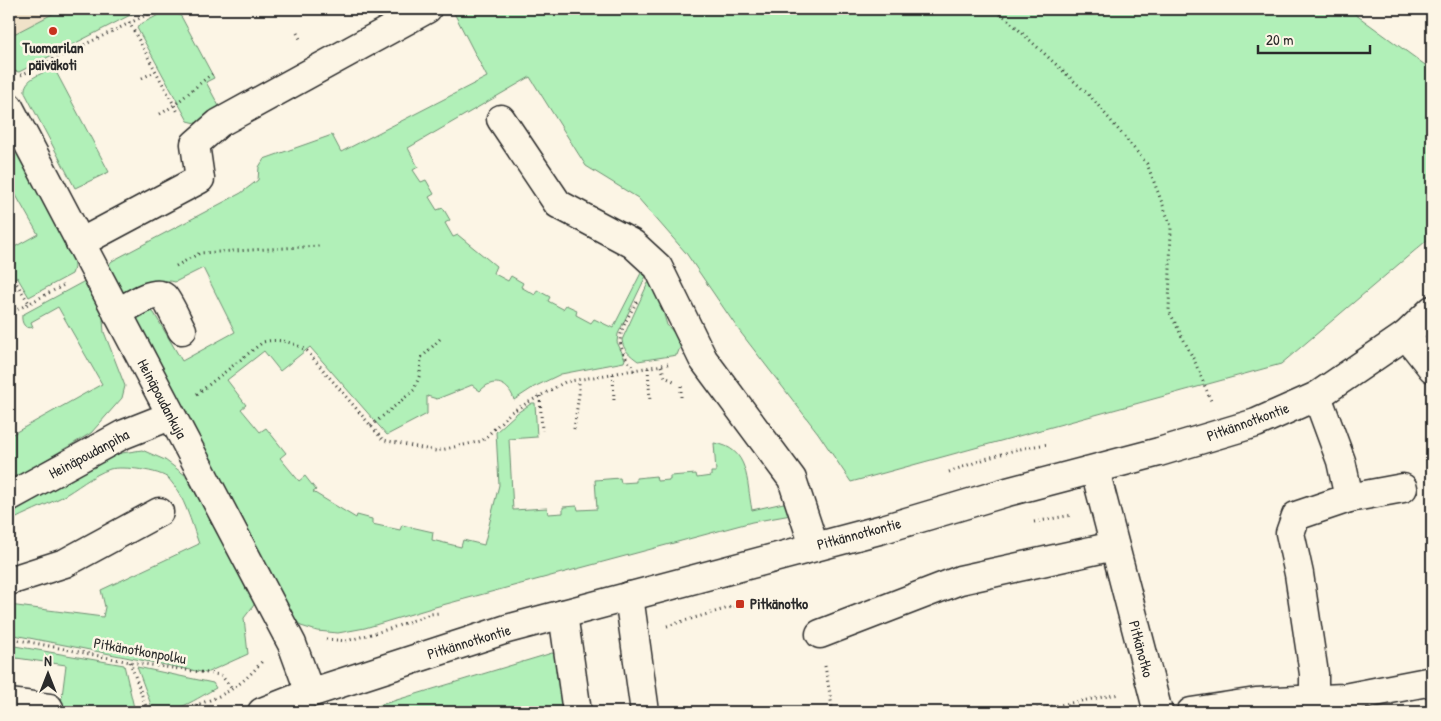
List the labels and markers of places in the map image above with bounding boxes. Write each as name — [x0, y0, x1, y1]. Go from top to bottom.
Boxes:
marker: Tuomarilan päiväkoti — [47, 25, 59, 37]
place label: Tuomarilan päiväkoti — [22, 37, 84, 76]
place label: Pitkänotko — [750, 593, 808, 614]
marker: Pitkänotko — [734, 598, 746, 610]

